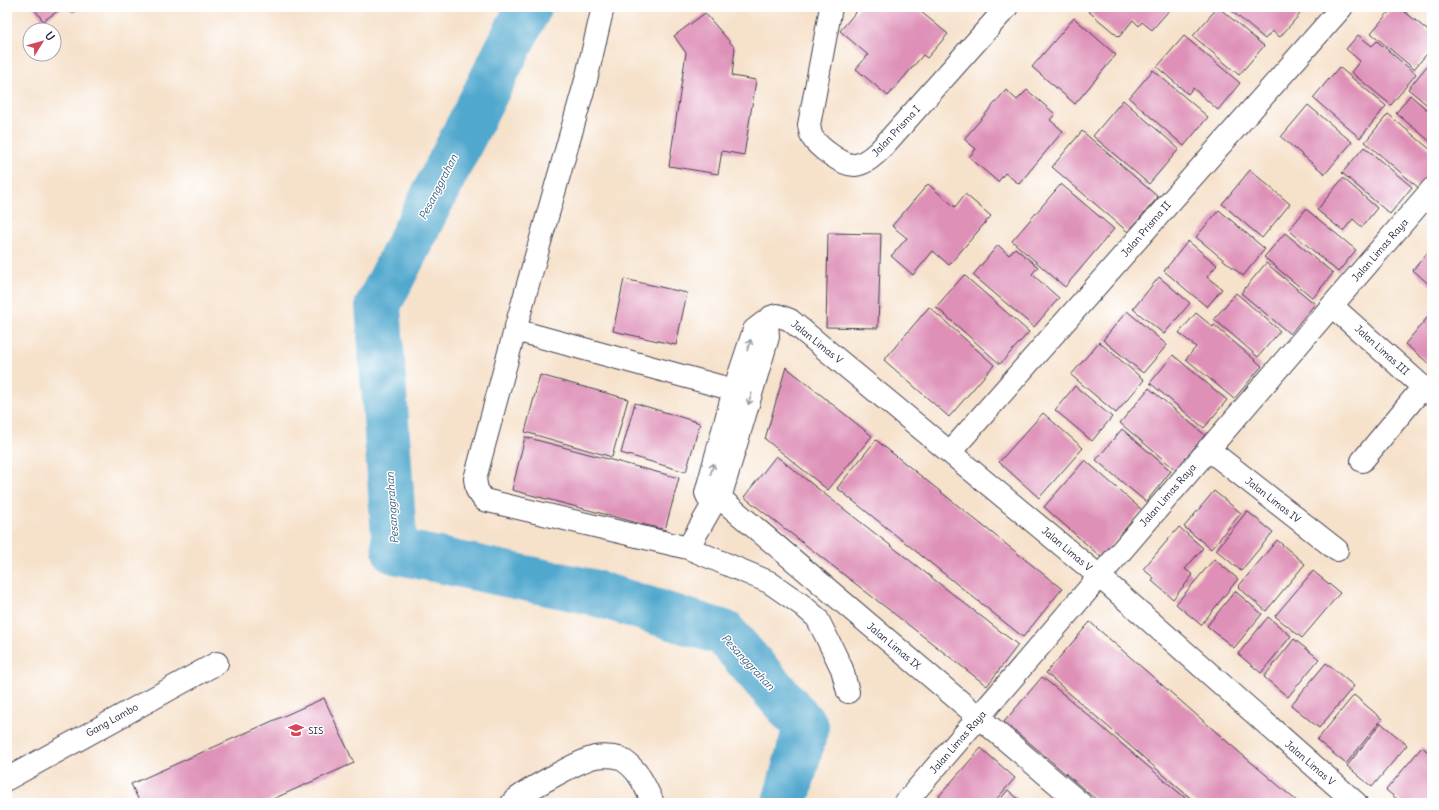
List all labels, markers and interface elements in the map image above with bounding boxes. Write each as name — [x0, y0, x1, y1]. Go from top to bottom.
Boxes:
north arrow — [22, 22, 62, 62]
text: U — [42, 29, 58, 43]
street label: Jalan Prisma I — [869, 103, 923, 159]
water label: Pesanggrahan — [415, 151, 461, 222]
street label: Jalan Prisma II — [1118, 199, 1174, 259]
street label: Jalan Limas Raya — [1349, 216, 1411, 284]
street label: Jalan Limas V — [789, 317, 845, 367]
street label: Jalan Limas III — [1352, 322, 1412, 378]
one-way arrow — [746, 338, 753, 351]
one-way arrow — [746, 392, 753, 405]
street label: Jalan Limas Raya — [1137, 461, 1199, 529]
one-way arrow — [709, 463, 716, 476]
water label: Pesanggrahan — [382, 471, 401, 544]
street label: Jalan Limas IV — [1243, 474, 1303, 526]
street label: Jalan Limas V — [1039, 524, 1095, 574]
street label: Jalan Limas IX — [864, 620, 924, 673]
water label: Pesanggrahan — [718, 631, 778, 693]
street label: Gang Lambo — [84, 700, 141, 740]
street label: Jalan Limas Raya — [927, 708, 989, 776]
school or university icon: SIS — [287, 721, 305, 739]
place label: SIS — [308, 724, 324, 737]
street label: Jalan Limas V — [1282, 738, 1338, 788]

